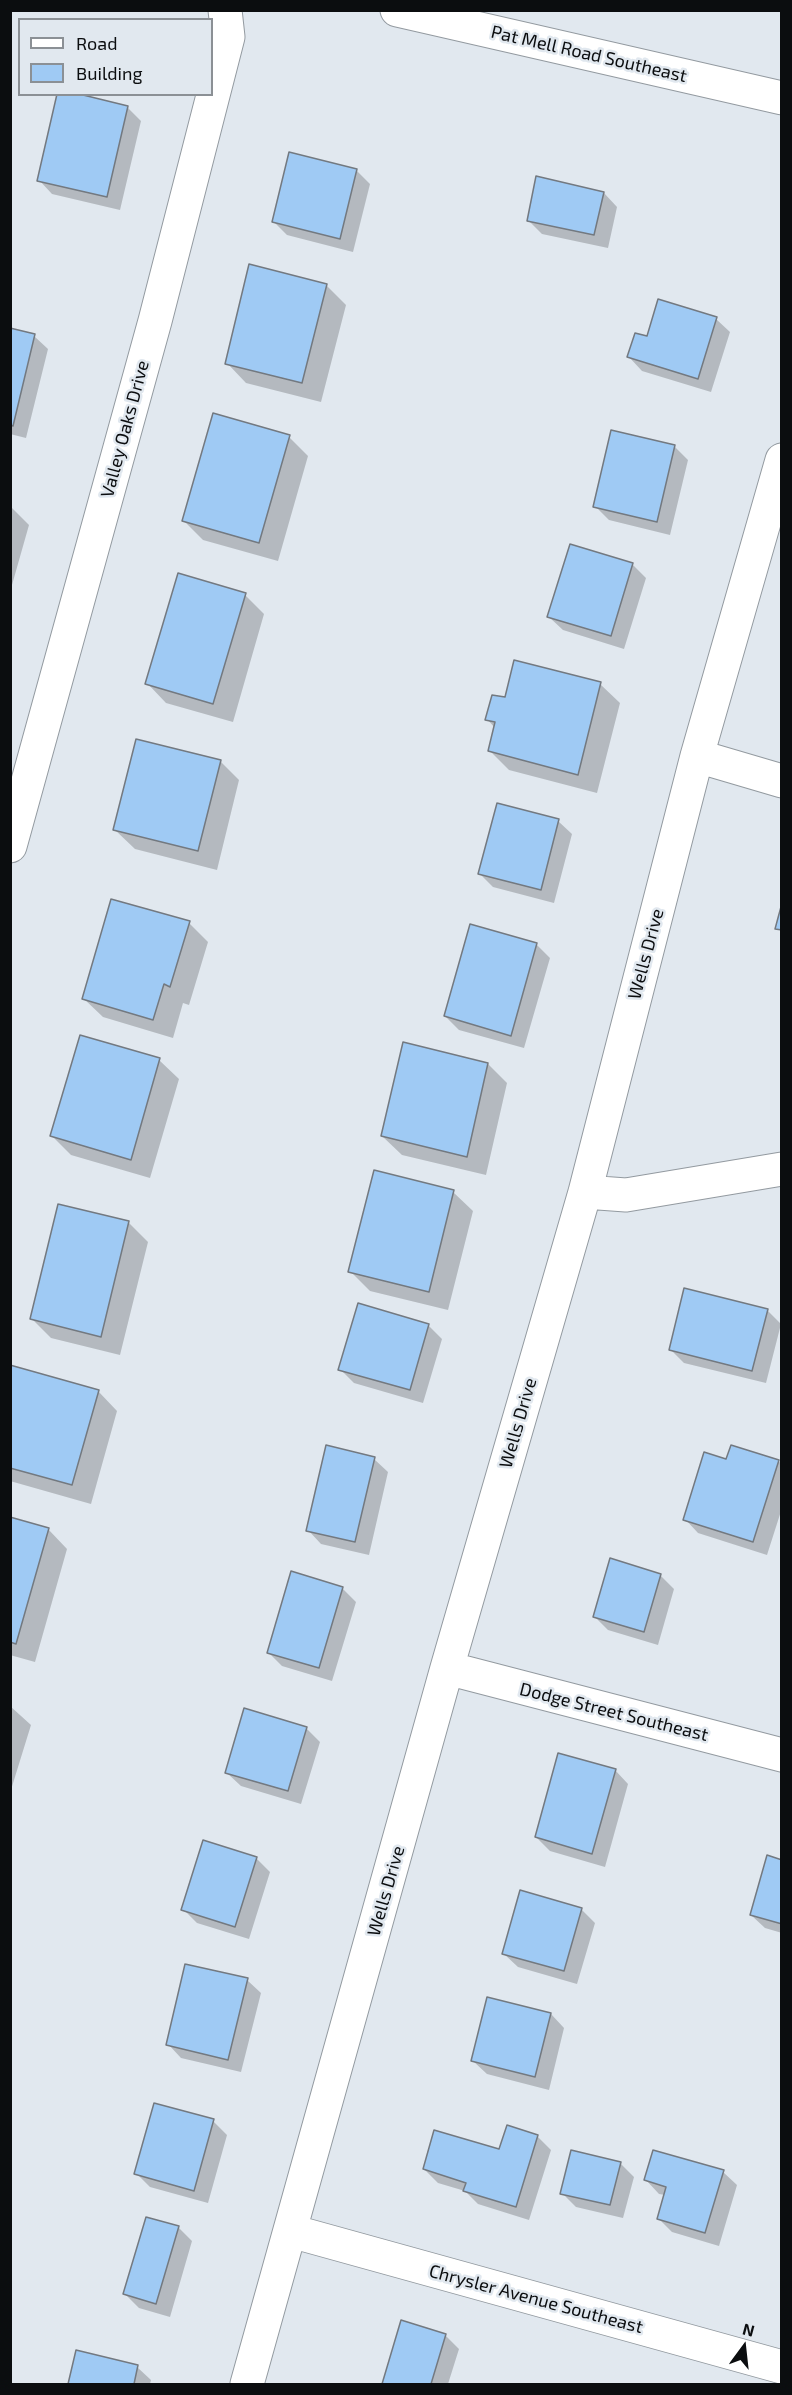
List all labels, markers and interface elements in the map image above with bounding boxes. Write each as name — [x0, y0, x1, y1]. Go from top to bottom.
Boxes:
legend — [18, 18, 213, 96]
street label: Pat Mell Road Southeast — [489, 21, 689, 87]
text: Road — [76, 32, 117, 54]
text: Building — [76, 62, 143, 84]
street label: Valley Oaks Drive — [96, 358, 154, 500]
street label: Wells Drive — [624, 906, 668, 1002]
street label: Wells Drive — [495, 1375, 541, 1471]
street label: Dodge Street Southeast — [517, 1678, 711, 1746]
street label: Wells Drive — [363, 1843, 409, 1939]
street label: Chrysler Avenue Southeast — [427, 2260, 645, 2338]
north arrow — [714, 2317, 774, 2377]
text: N — [741, 2318, 757, 2340]

